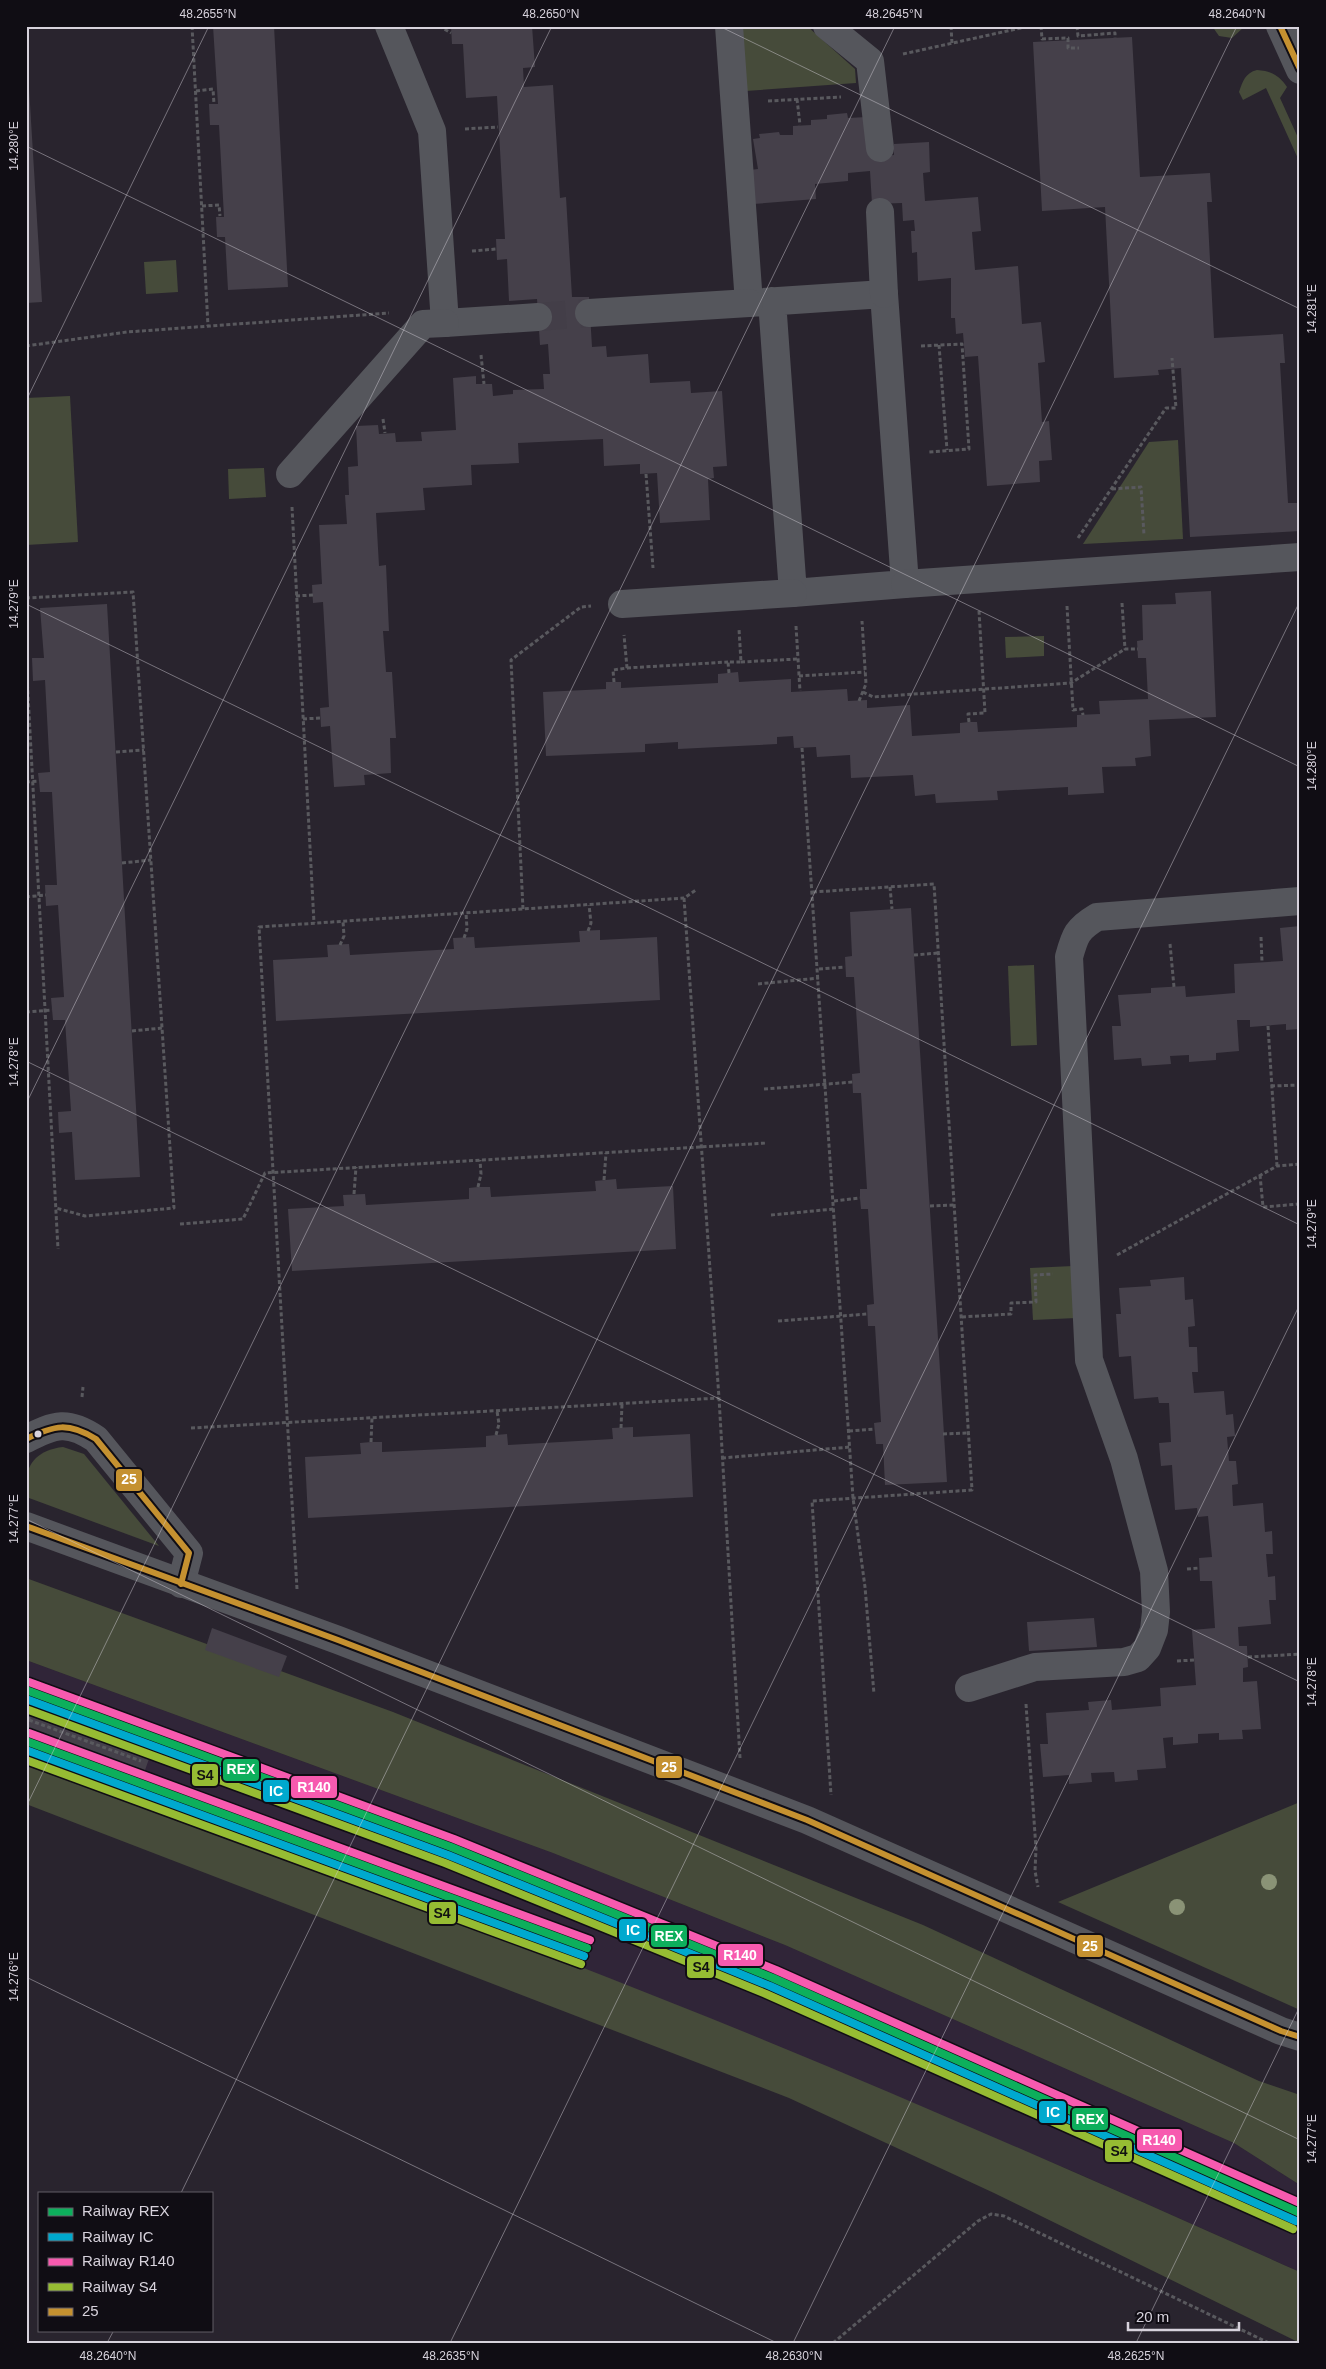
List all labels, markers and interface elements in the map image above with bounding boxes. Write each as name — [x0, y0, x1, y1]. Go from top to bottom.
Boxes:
text: 48.2655°N — [180, 7, 236, 21]
text: 48.2650°N — [523, 7, 579, 21]
text: 48.2645°N — [866, 7, 922, 21]
text: 48.2640°N — [1209, 7, 1265, 21]
text: 14.280°E — [7, 121, 21, 171]
text: 14.281°E — [1305, 284, 1319, 334]
text: 14.279°E — [7, 579, 21, 629]
text: 14.280°E — [1305, 741, 1319, 791]
text: 14.278°E — [7, 1037, 21, 1087]
text: 14.279°E — [1305, 1199, 1319, 1249]
unlabelled marker — [33, 1429, 43, 1439]
line badge: 25 — [115, 1468, 143, 1492]
text: 25 — [121, 1471, 137, 1487]
text: 14.277°E — [7, 1494, 21, 1544]
text: 14.278°E — [1305, 1657, 1319, 1707]
line badge: 25 — [655, 1755, 683, 1779]
line badge: REX — [222, 1758, 260, 1782]
text: 25 — [661, 1759, 677, 1775]
text: REX — [227, 1761, 256, 1777]
line badge: S4 — [191, 1763, 219, 1787]
text: S4 — [196, 1767, 214, 1783]
line badge: R140 — [290, 1775, 338, 1799]
line badge: IC — [262, 1779, 290, 1803]
text: R140 — [297, 1779, 331, 1795]
text: IC — [269, 1783, 283, 1799]
line badge: S4 — [428, 1901, 457, 1925]
text: S4 — [433, 1905, 451, 1921]
line badge: IC — [618, 1918, 647, 1942]
text: IC — [626, 1922, 640, 1938]
line badge: REX — [650, 1924, 688, 1948]
text: REX — [655, 1928, 684, 1944]
line badge: 25 — [1076, 1934, 1104, 1958]
text: 25 — [1082, 1938, 1098, 1954]
line badge: R140 — [717, 1943, 764, 1967]
text: R140 — [723, 1947, 757, 1963]
text: 14.276°E — [7, 1952, 21, 2002]
line badge: S4 — [686, 1955, 715, 1979]
text: S4 — [692, 1959, 710, 1975]
line badge: IC — [1038, 2100, 1067, 2124]
text: IC — [1046, 2104, 1060, 2120]
line badge: REX — [1071, 2107, 1109, 2131]
text: REX — [1076, 2111, 1105, 2127]
text: 14.277°E — [1305, 2114, 1319, 2164]
line badge: R140 — [1136, 2128, 1183, 2152]
text: R140 — [1142, 2132, 1176, 2148]
line badge: S4 — [1104, 2139, 1133, 2163]
text: S4 — [1110, 2143, 1128, 2159]
legend — [38, 2192, 212, 2332]
text: Railway REX — [82, 2202, 170, 2219]
text: Railway IC — [82, 2228, 154, 2245]
text: Railway R140 — [82, 2252, 175, 2269]
text: Railway S4 — [82, 2278, 157, 2295]
scale bar — [1128, 2299, 1240, 2331]
text: 25 — [82, 2302, 99, 2319]
text: 20 m — [1136, 2308, 1169, 2325]
text: 48.2640°N — [80, 2349, 136, 2363]
text: 48.2635°N — [423, 2349, 479, 2363]
text: 48.2630°N — [766, 2349, 822, 2363]
text: 48.2625°N — [1108, 2349, 1164, 2363]

